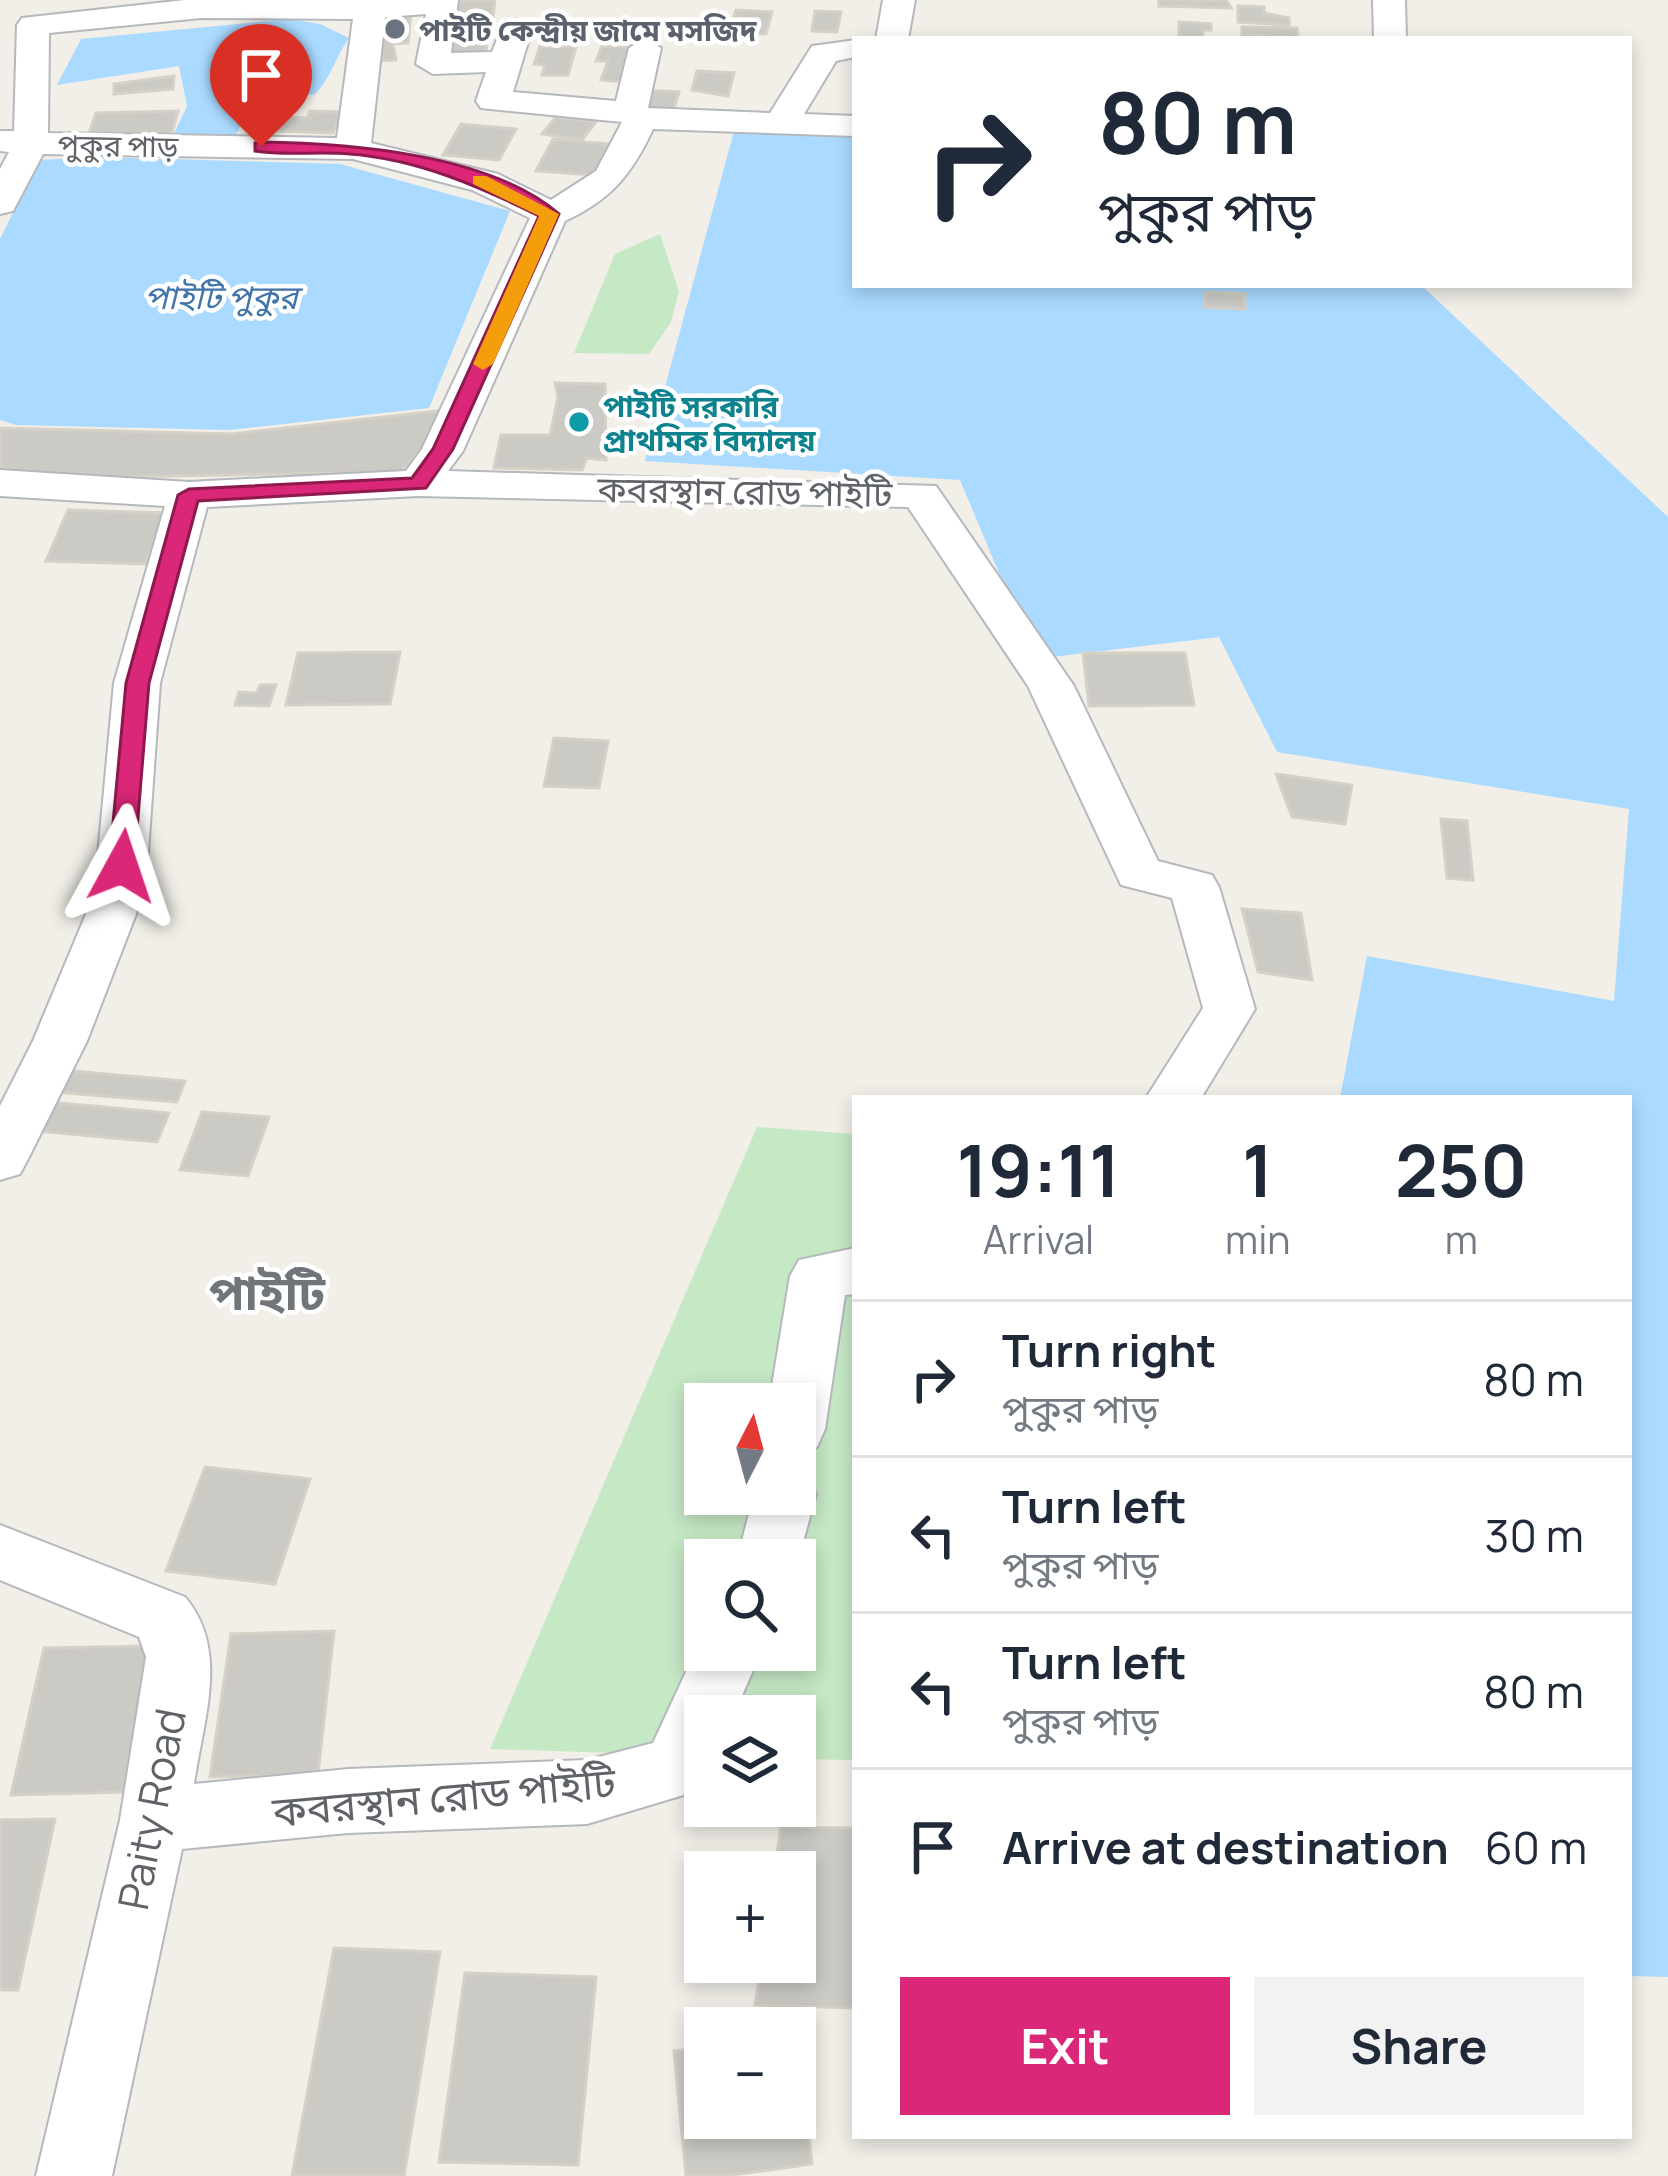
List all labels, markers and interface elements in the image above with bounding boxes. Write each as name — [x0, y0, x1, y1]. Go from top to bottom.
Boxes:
place label: পাইটি কেন্দ্রীয় জামে মসজিদ — [419, 9, 757, 50]
marker: পাইটি কেন্দ্রীয় জামে মসজিদ — [382, 16, 408, 42]
pin — [210, 24, 312, 147]
icon: arrive — [228, 42, 294, 108]
text: 80 m — [1098, 64, 1297, 179]
icon: right — [900, 84, 1056, 240]
street label: পুকুর পাড় — [57, 123, 179, 167]
text: পুকুর পাড় — [1098, 173, 1315, 247]
water label: পাইটি পুকুর — [144, 274, 304, 319]
place label: পাইটি সরকারি প্রাথমিক বিদ্যালয় — [603, 385, 816, 460]
marker: পাইটি সরকারি প্রাথমিক বিদ্যালয় — [566, 409, 592, 435]
street label: কবরস্থান রোড পাইটি — [596, 464, 894, 518]
position arrow — [59, 803, 185, 929]
text: 19:11 — [957, 1120, 1121, 1219]
text: 1 — [1242, 1120, 1274, 1219]
text: 250 — [1395, 1120, 1527, 1219]
text: Arrival — [983, 1212, 1094, 1266]
text: min — [1225, 1212, 1290, 1266]
text: m — [1445, 1212, 1478, 1266]
district label: পাইটি — [209, 1259, 326, 1324]
text: Turn right — [1002, 1319, 1216, 1381]
icon: right — [900, 1346, 966, 1412]
text: 80 m — [1483, 1348, 1584, 1410]
text: পুকুর পাড় — [1002, 1381, 1159, 1435]
north arrow — [684, 1383, 816, 1515]
map controls — [684, 1383, 816, 2139]
text: Turn left — [1002, 1475, 1187, 1537]
icon: left — [900, 1502, 966, 1568]
text: 30 m — [1485, 1504, 1584, 1566]
text: পুকুর পাড় — [1002, 1537, 1159, 1591]
button: search — [684, 1539, 816, 1671]
text: Turn left — [1002, 1631, 1187, 1693]
icon: left — [900, 1658, 966, 1724]
text: 80 m — [1483, 1660, 1584, 1722]
text: পুকুর পাড় — [1002, 1693, 1159, 1747]
button: layers — [684, 1695, 816, 1827]
street label: Paity Road — [103, 1703, 199, 1915]
street label: কবরস্থান রোড পাইটি — [269, 1752, 619, 1840]
icon: arrive — [900, 1814, 966, 1880]
text: Arrive at destination — [1002, 1816, 1449, 1878]
text: 60 m — [1485, 1816, 1587, 1878]
button: + — [684, 1851, 816, 1983]
button: Exit — [900, 1977, 1230, 2115]
button: Share — [1254, 1977, 1584, 2115]
button: − — [684, 2007, 816, 2139]

